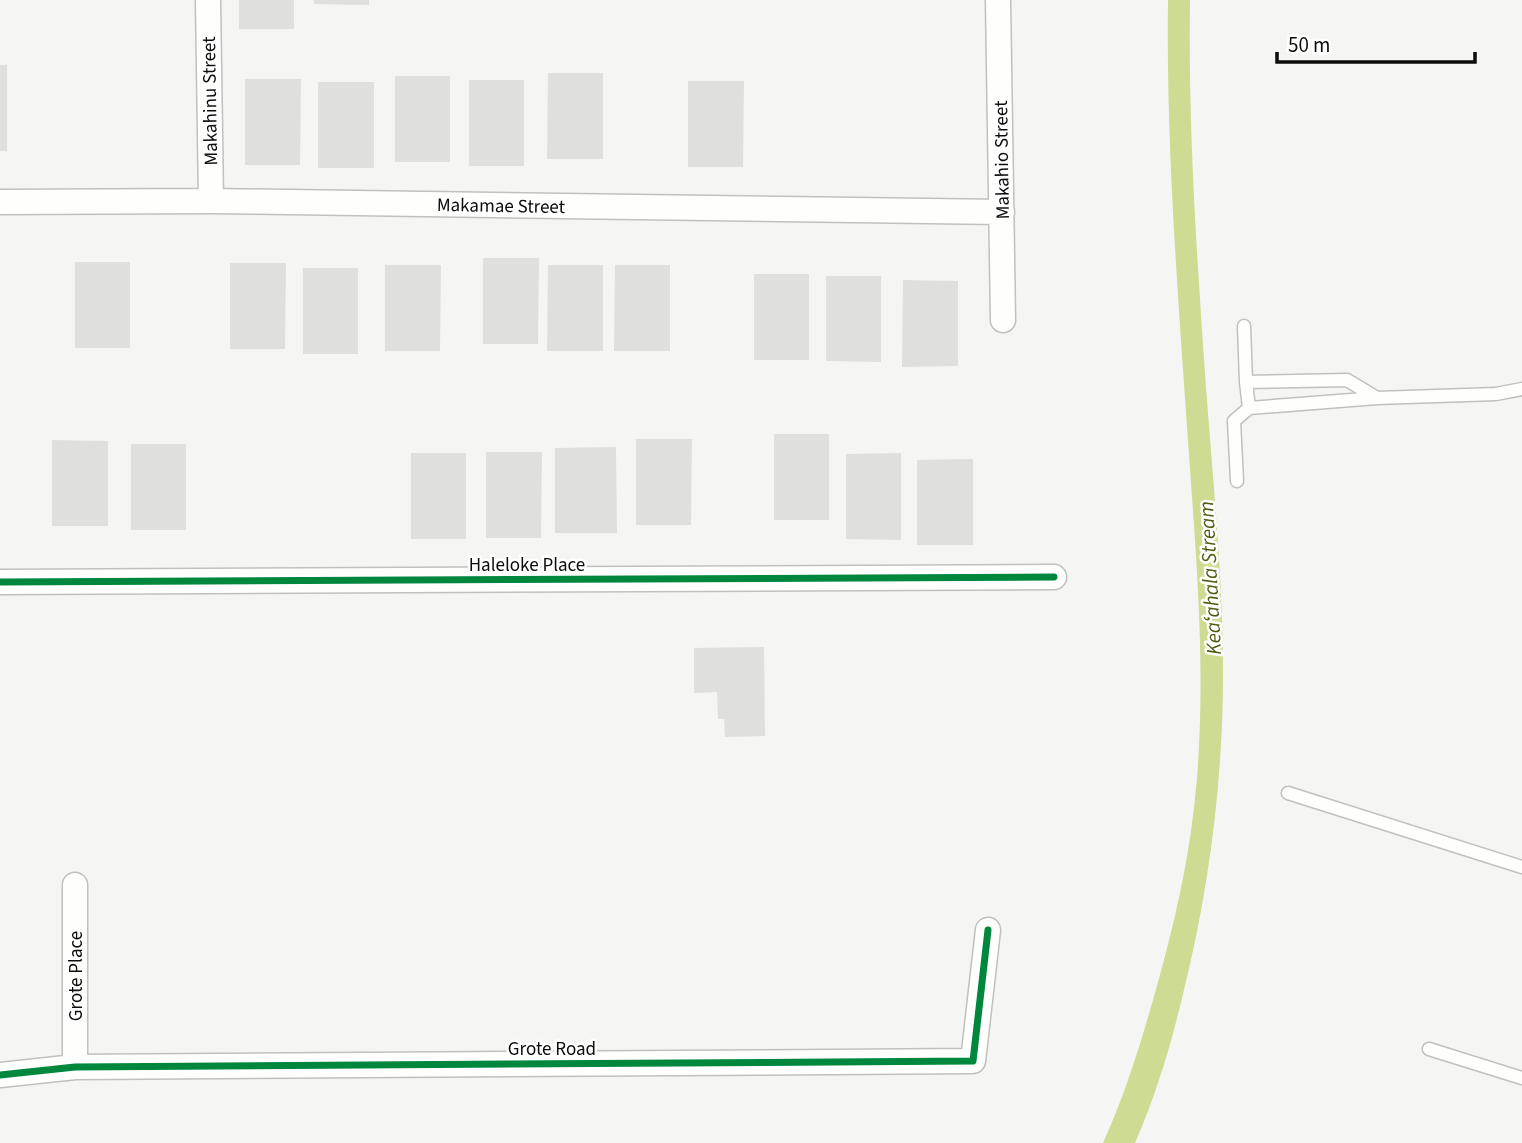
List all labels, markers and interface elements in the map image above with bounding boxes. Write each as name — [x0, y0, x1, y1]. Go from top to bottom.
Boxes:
scale bar — [1277, 21, 1475, 65]
text: 50 m — [1288, 30, 1330, 60]
street label: Makahinu Street — [196, 36, 225, 166]
street label: Makahio Street — [988, 100, 1017, 220]
street label: Makamae Street — [437, 192, 566, 221]
water label: Keaʻahala Stream — [1191, 500, 1229, 656]
street label: Haleloke Place — [469, 552, 585, 579]
street label: Grote Place — [63, 931, 90, 1021]
street label: Grote Road — [508, 1036, 596, 1063]

